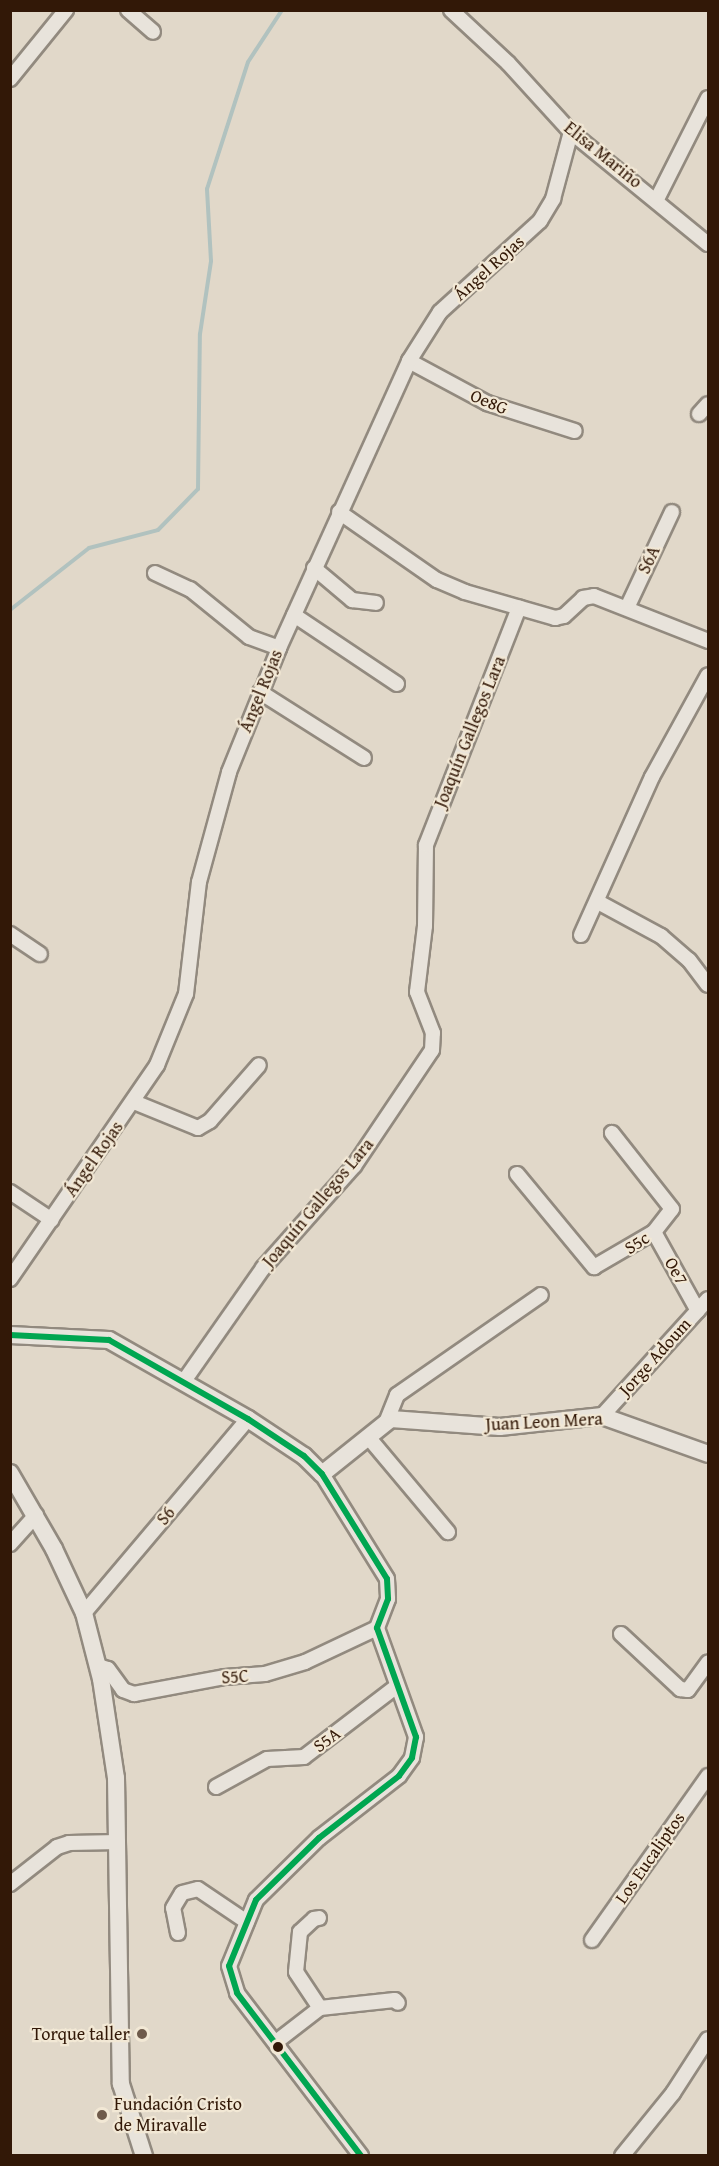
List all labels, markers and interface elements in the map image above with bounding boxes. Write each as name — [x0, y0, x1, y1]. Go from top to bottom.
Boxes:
street label: Elisa Mariño — [560, 117, 646, 193]
street label: Ángel Rojas — [449, 231, 529, 305]
street label: Oe8G — [467, 385, 511, 419]
street label: S6A — [633, 543, 665, 577]
street label: Ángel Rojas — [235, 646, 287, 736]
street label: Joaquín Gallegos Lara — [430, 653, 510, 811]
street label: Ángel Rojas — [60, 1117, 128, 1201]
street label: Joaquín Gallegos Lara — [258, 1134, 378, 1272]
street label: S5c — [620, 1227, 654, 1259]
street label: Oe7 — [660, 1253, 692, 1289]
street label: Jorge Adoum — [614, 1313, 696, 1401]
street label: Juan Leon Mera — [485, 1408, 603, 1436]
street label: S6 — [152, 1502, 180, 1530]
street label: S5C — [221, 1665, 249, 1689]
street label: S5A — [309, 1723, 345, 1757]
street label: Los Eucaliptos — [610, 1808, 690, 1908]
place label: Torque taller — [32, 2023, 130, 2045]
marker: Torque taller — [135, 2027, 149, 2041]
unlabelled marker — [272, 2041, 284, 2053]
place label: Fundación Cristo de Miravalle — [114, 2094, 242, 2136]
marker: Fundación Cristo de Miravalle — [95, 2108, 109, 2122]

